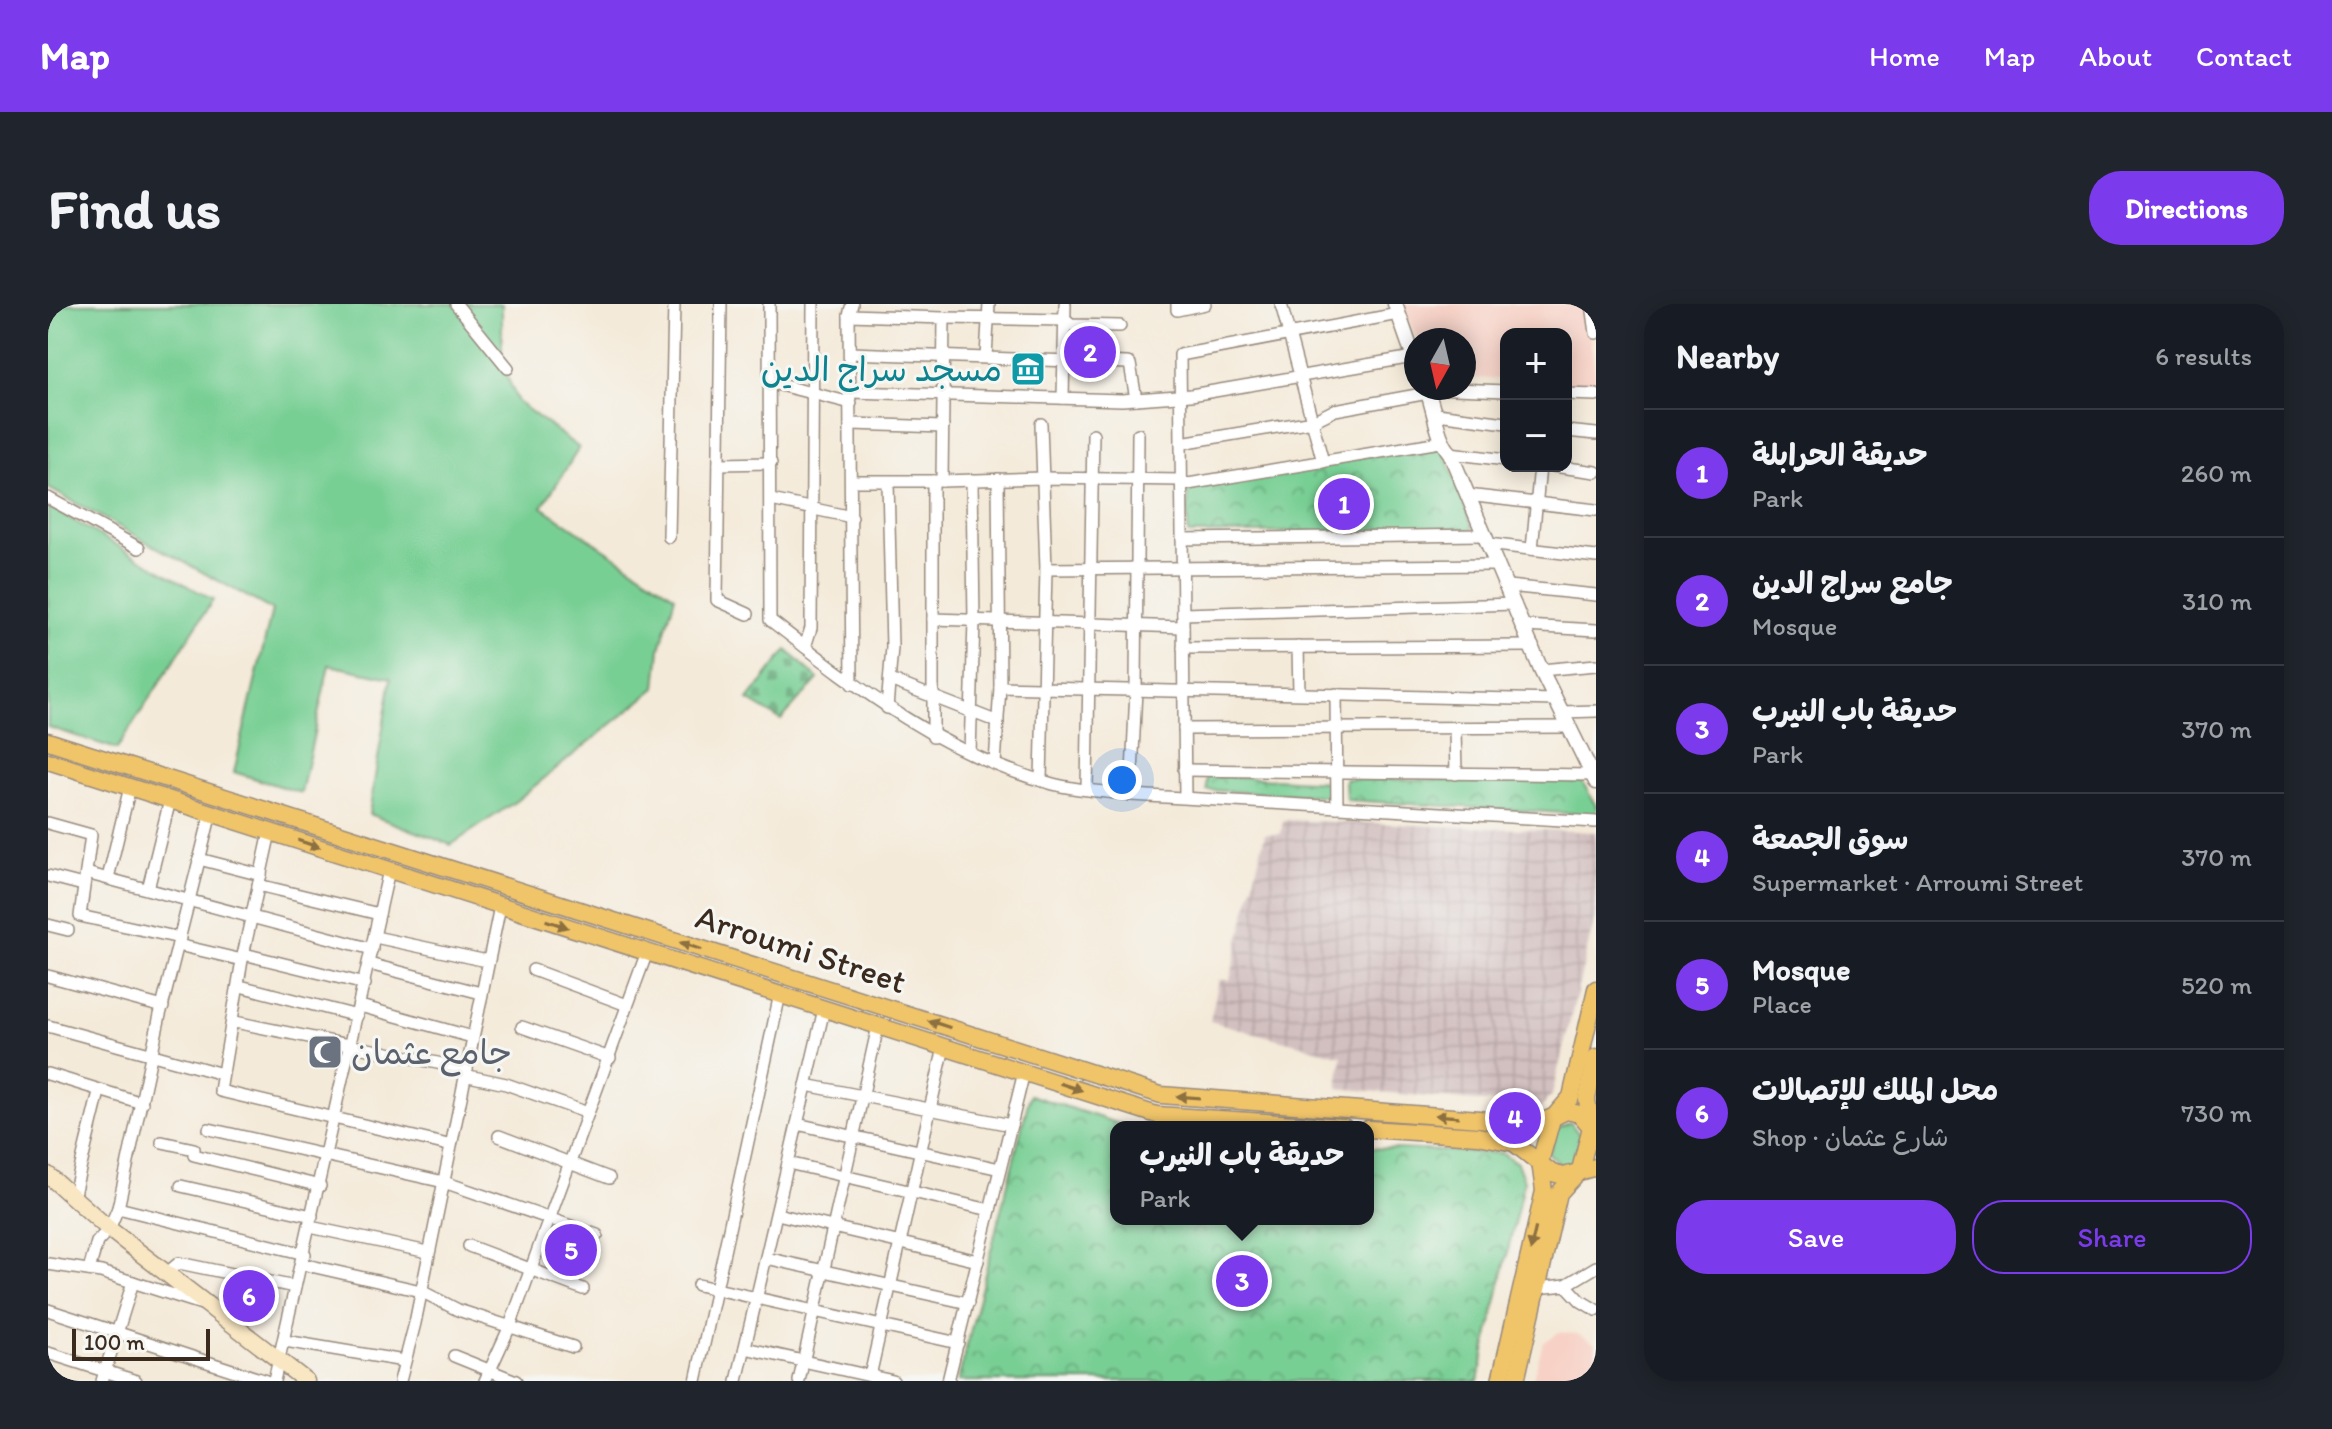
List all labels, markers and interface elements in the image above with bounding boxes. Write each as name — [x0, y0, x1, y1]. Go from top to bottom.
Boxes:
text: Map — [40, 33, 110, 79]
text: Home — [1869, 39, 1940, 73]
text: Map — [1984, 39, 2035, 73]
text: About — [2079, 39, 2152, 73]
text: Contact — [2196, 39, 2292, 73]
button: Directions — [2089, 171, 2284, 245]
text: Find us — [48, 175, 221, 242]
pin: 2 — [1064, 322, 1116, 382]
north arrow — [1404, 328, 1476, 400]
map controls — [1500, 328, 1572, 472]
button: + — [1500, 328, 1572, 400]
text: Nearby — [1676, 336, 1779, 377]
text: 6 results — [2155, 340, 2252, 372]
place label: مسجد سراج الدين — [761, 349, 1002, 392]
museum icon: مسجد سراج الدين — [1009, 350, 1047, 388]
button: − — [1500, 400, 1572, 472]
text: حديقة الحرابلة — [1752, 436, 1928, 473]
text: 1 — [1696, 457, 1708, 489]
text: 260 m — [2181, 457, 2252, 489]
pin: 1 — [1318, 474, 1370, 534]
text: Park — [1752, 482, 1803, 514]
text: جامع سراج الدين — [1752, 564, 1953, 601]
text: 2 — [1695, 585, 1709, 617]
text: 310 m — [2182, 585, 2252, 617]
text: Mosque — [1752, 610, 1837, 642]
text: حديقة باب النيرب — [1752, 692, 1957, 729]
text: 3 — [1695, 713, 1709, 745]
text: 370 m — [2181, 713, 2252, 745]
text: Park — [1752, 738, 1803, 770]
your location — [1102, 760, 1142, 800]
text: سوق الجمعة — [1752, 820, 1908, 857]
one-way arrow — [297, 839, 321, 851]
text: 4 — [1694, 841, 1710, 873]
text: 370 m — [2181, 841, 2252, 873]
text: Supermarket · Arroumi Street — [1752, 866, 2083, 898]
street label: Arroumi Street — [691, 896, 911, 1002]
one-way arrow — [545, 918, 569, 930]
one-way arrow — [679, 939, 703, 951]
text: Mosque — [1752, 951, 1850, 988]
text: 5 — [1695, 969, 1709, 1001]
text: 520 m — [2181, 969, 2252, 1001]
text: Place — [1752, 988, 1812, 1020]
one-way arrow — [927, 1018, 951, 1030]
place label: جامع عثمان — [351, 1032, 512, 1077]
mosque icon: جامع عثمان — [306, 1033, 344, 1071]
text: محل الملك للإتصالات — [1752, 1071, 1999, 1108]
one-way arrow — [1060, 1082, 1084, 1094]
pin: 4 — [1489, 1088, 1541, 1148]
one-way arrow — [1175, 1090, 1200, 1103]
text: 6 — [1695, 1097, 1709, 1129]
text: 730 m — [2181, 1097, 2252, 1129]
one-way arrow — [1434, 1109, 1459, 1122]
popup — [1110, 1121, 1374, 1225]
text: Shop · شارع عثمان — [1752, 1121, 1949, 1153]
text: حديقة باب النيرب — [1139, 1136, 1345, 1173]
text: Park — [1139, 1182, 1191, 1214]
button: Save — [1676, 1200, 1956, 1274]
button: Share — [1972, 1200, 2252, 1274]
pin: 5 — [545, 1220, 597, 1280]
one-way arrow — [1526, 1227, 1539, 1252]
pin: 3 — [1216, 1251, 1268, 1311]
pin: 6 — [223, 1266, 275, 1326]
scale bar — [72, 1325, 210, 1361]
text: 100 m — [84, 1329, 145, 1356]

